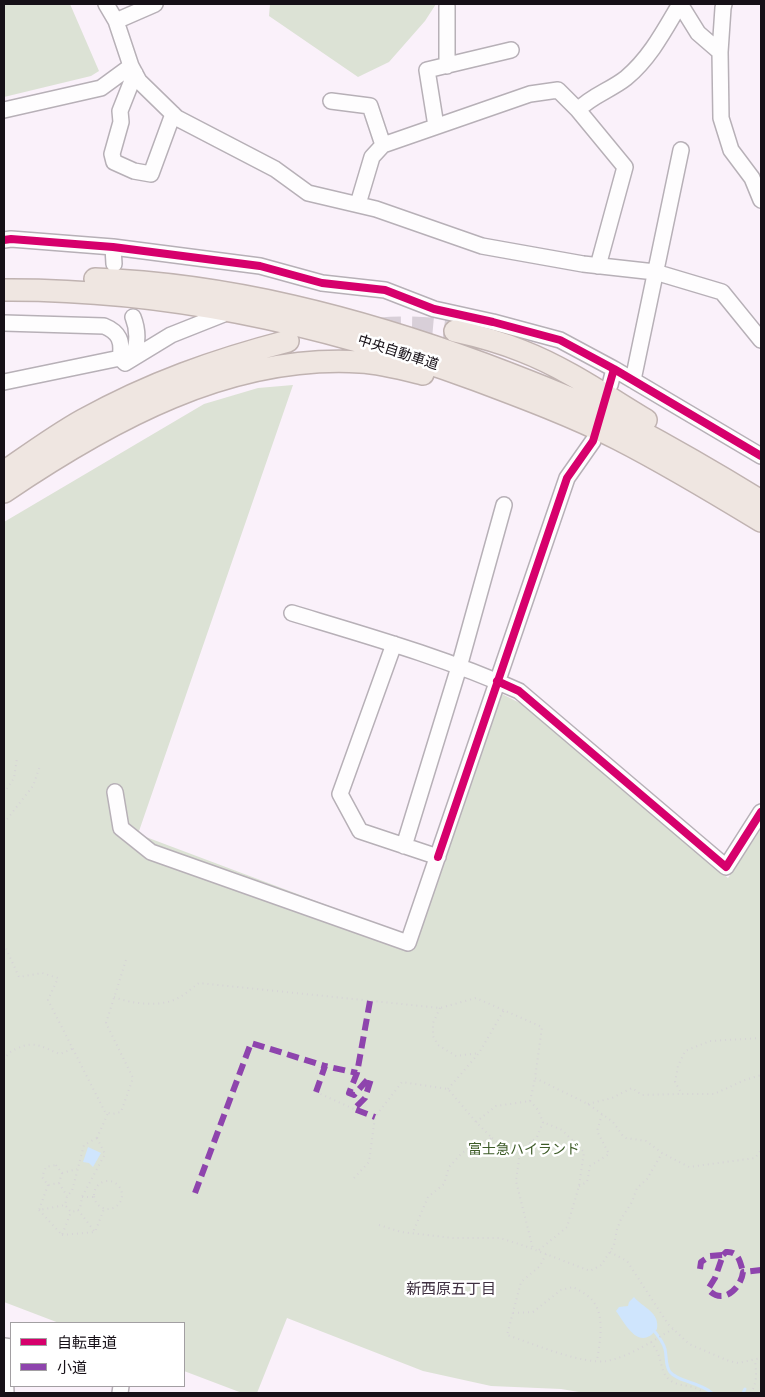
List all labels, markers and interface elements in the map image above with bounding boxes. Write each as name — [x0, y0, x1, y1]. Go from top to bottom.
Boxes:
street label: 中央自動車道 — [355, 332, 441, 374]
park label: 富士急ハイランド — [468, 1142, 580, 1158]
district label: 新西原五丁目 — [406, 1281, 496, 1299]
legend — [10, 1322, 185, 1387]
text: 自転車道 — [57, 1334, 117, 1351]
text: 小道 — [57, 1359, 87, 1376]

